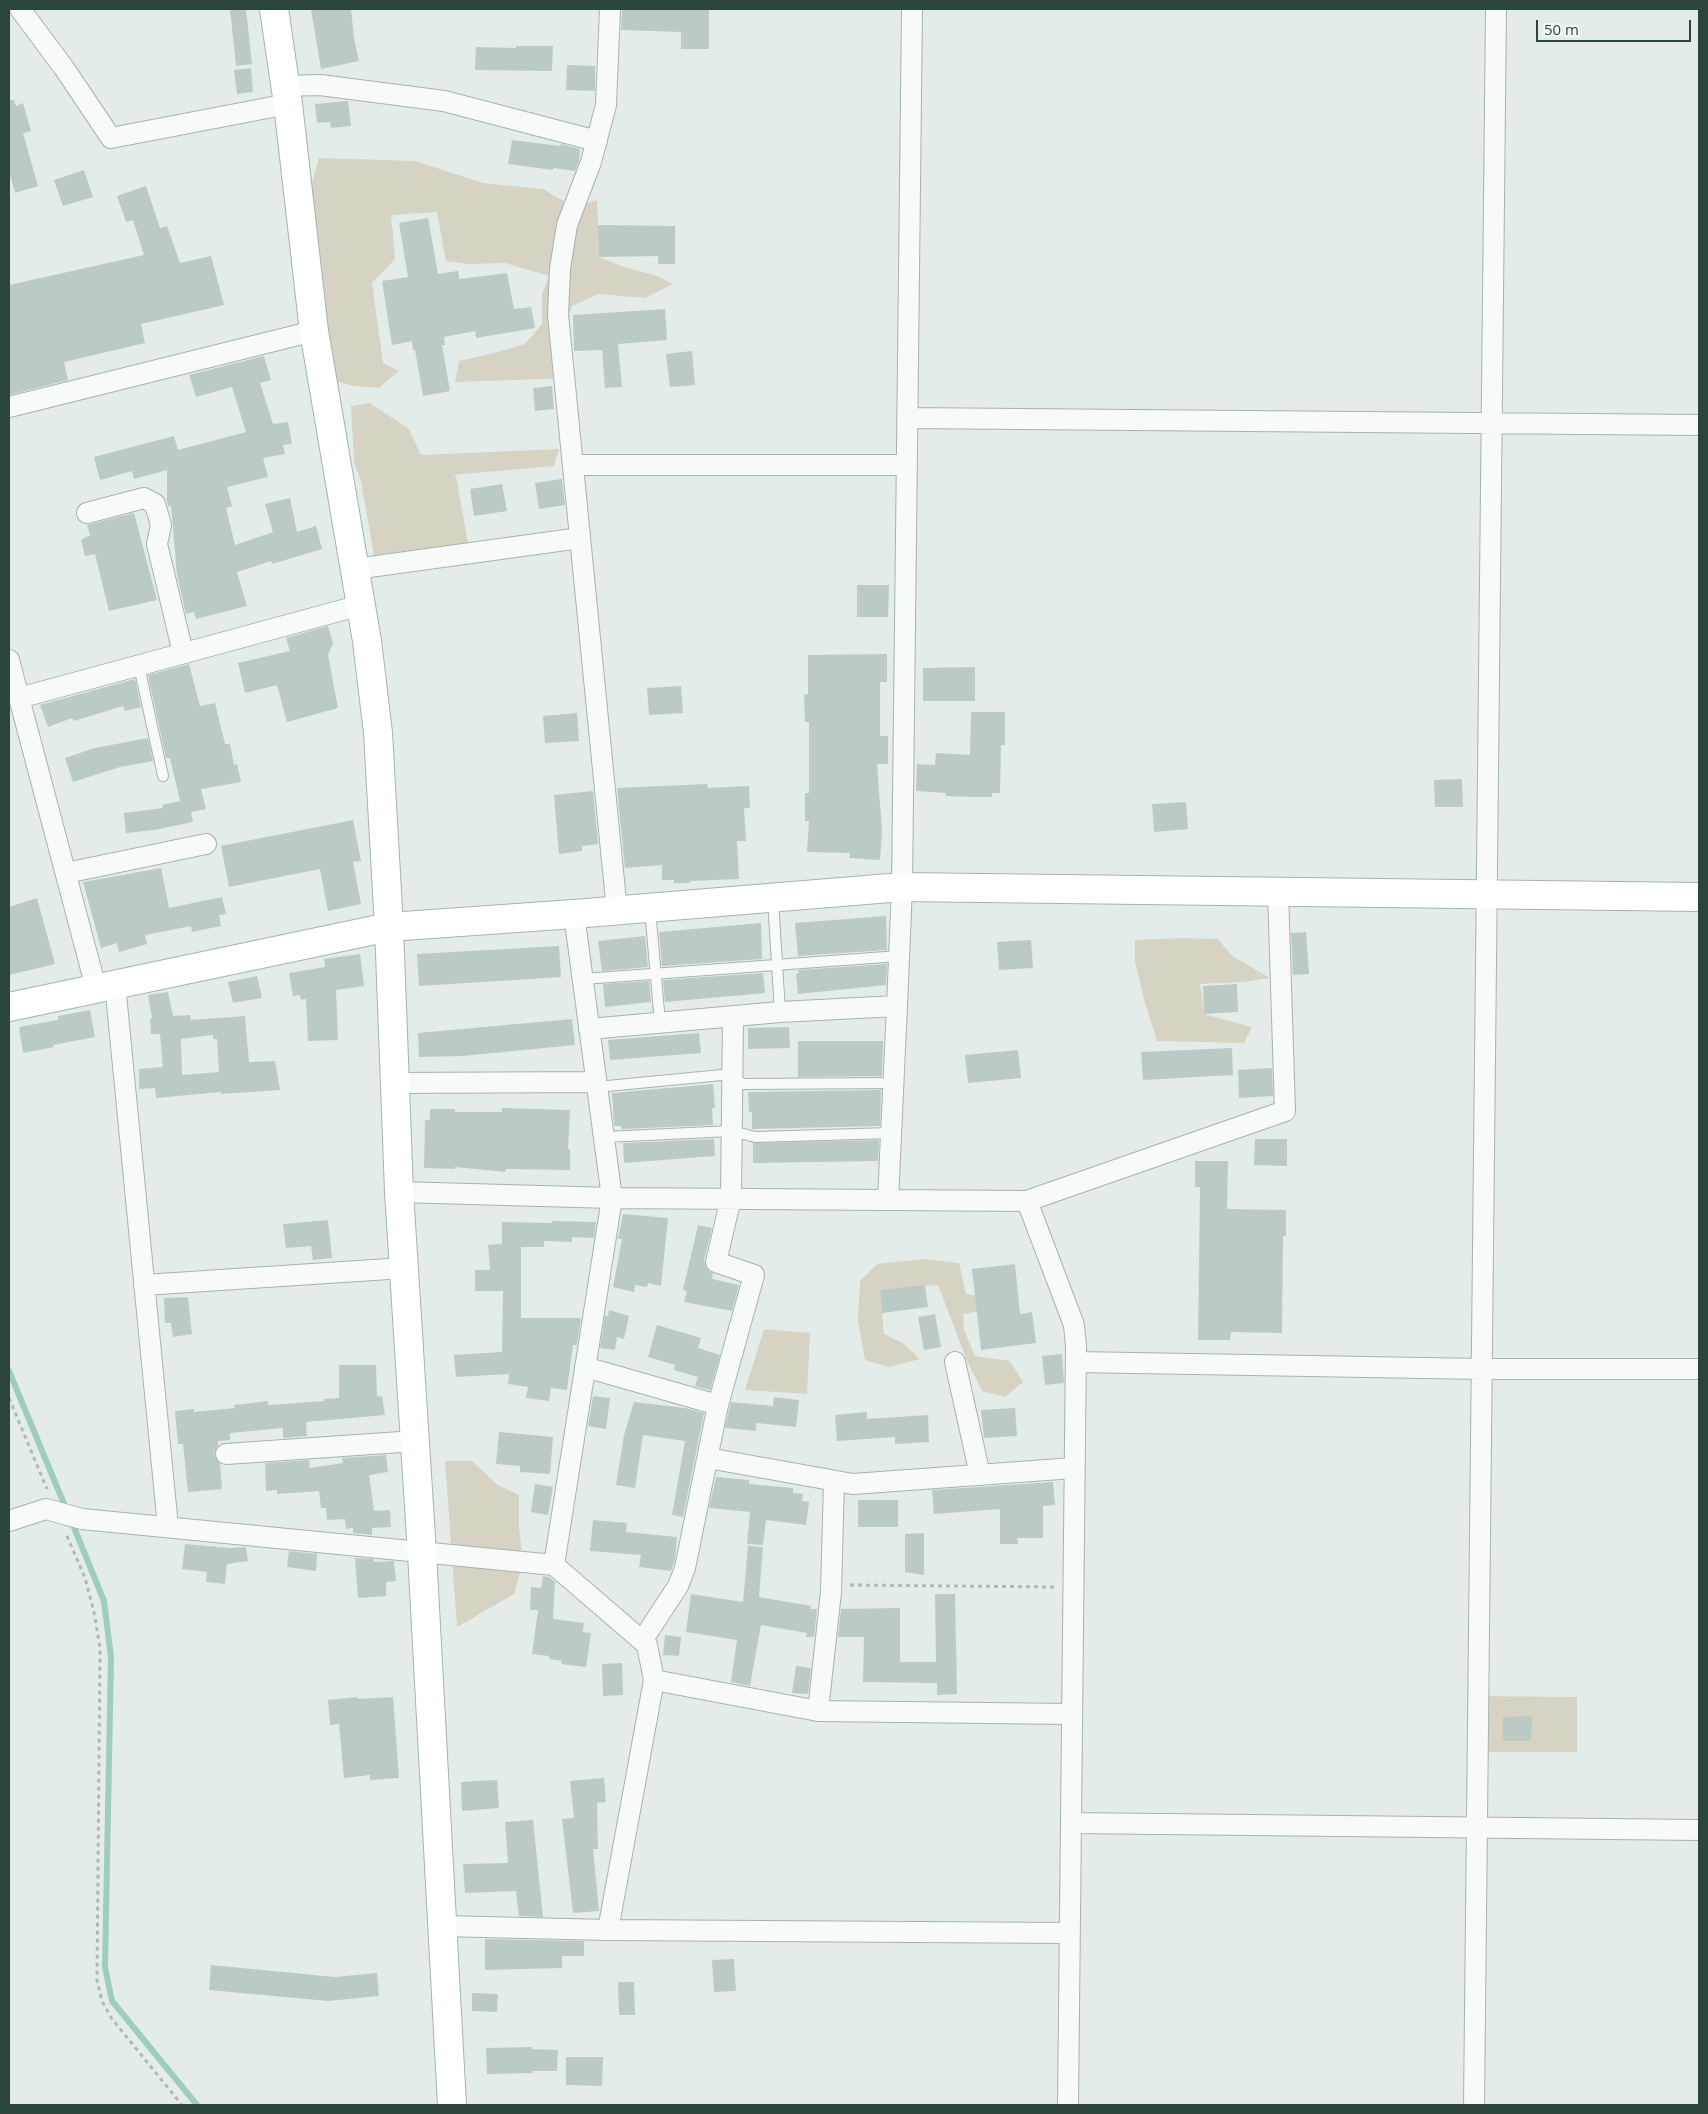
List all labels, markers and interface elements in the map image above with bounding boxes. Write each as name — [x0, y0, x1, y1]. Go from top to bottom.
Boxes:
scale bar — [1538, 10, 1693, 42]
text: 50 m — [1544, 19, 1579, 39]

